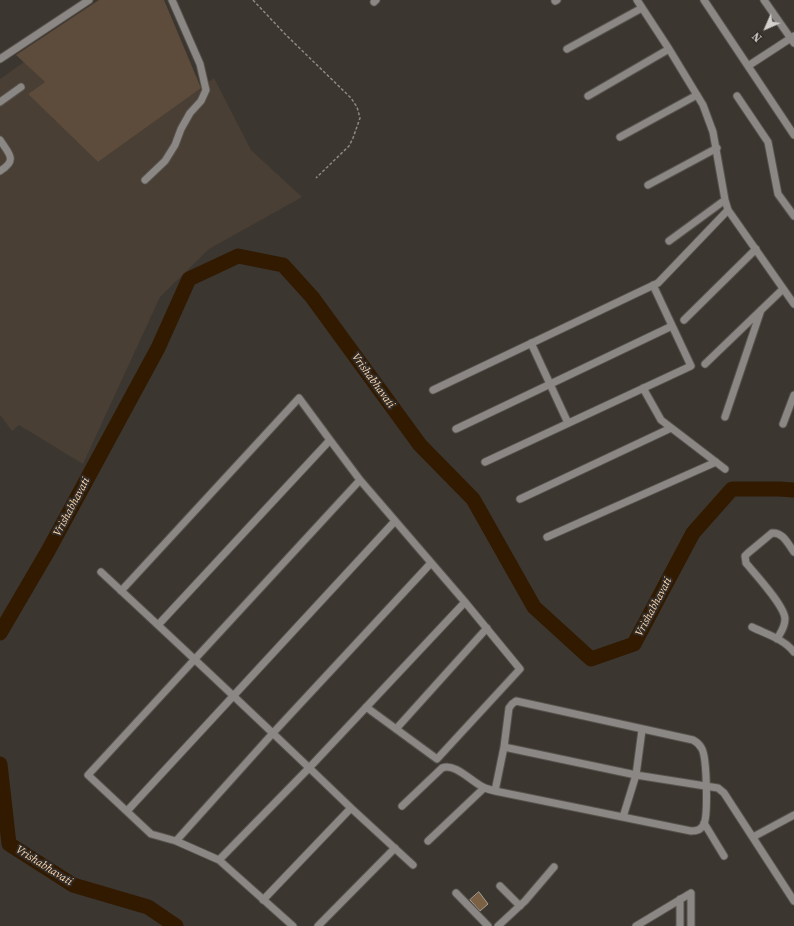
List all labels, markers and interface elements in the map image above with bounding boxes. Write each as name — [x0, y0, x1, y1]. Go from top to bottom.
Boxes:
north arrow — [746, 8, 786, 48]
text: N — [749, 29, 765, 45]
water label: Vrishabhavati — [349, 351, 397, 411]
water label: Vrishabhavati — [51, 475, 93, 539]
water label: Vrishabhavati — [633, 575, 675, 639]
water label: Vrishabhavati — [13, 843, 75, 889]

